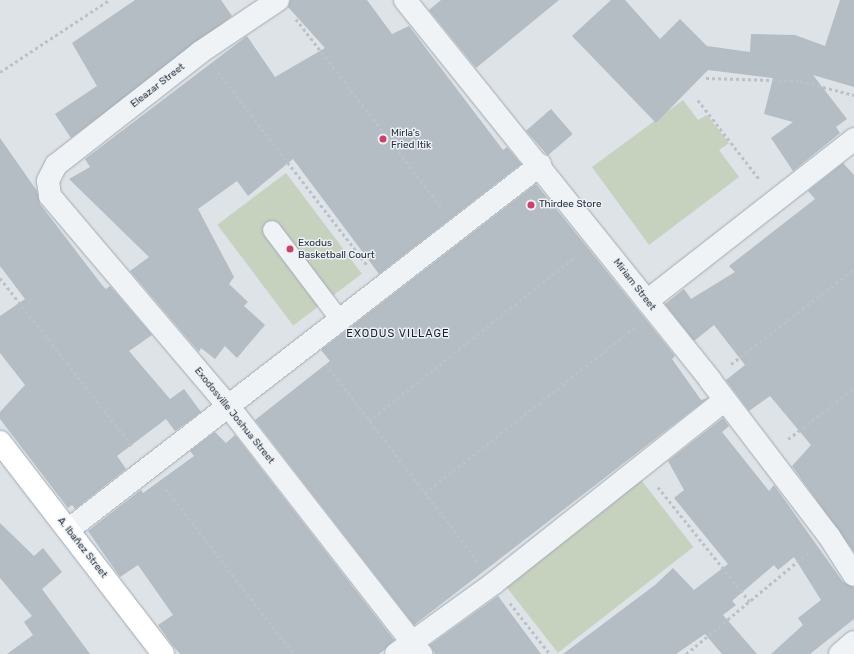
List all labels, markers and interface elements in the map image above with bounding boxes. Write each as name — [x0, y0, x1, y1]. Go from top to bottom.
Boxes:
street label: Eleazar Street — [129, 61, 187, 111]
place label: Mirla's Fried Itik — [391, 127, 431, 150]
marker: Mirla's Fried Itik — [378, 134, 388, 144]
place label: Thirdee Store — [539, 199, 602, 211]
marker: Thirdee Store — [526, 200, 536, 210]
place label: Exodus Basketball Court — [298, 237, 375, 260]
marker: Exodus Basketball Court — [285, 244, 295, 254]
street label: Miriam Street — [610, 257, 658, 313]
district label: EXODUS VILLAGE — [346, 327, 450, 341]
street label: Exodosville Joshua Street — [191, 365, 277, 467]
street label: A. Ibañez Street — [55, 515, 109, 581]

